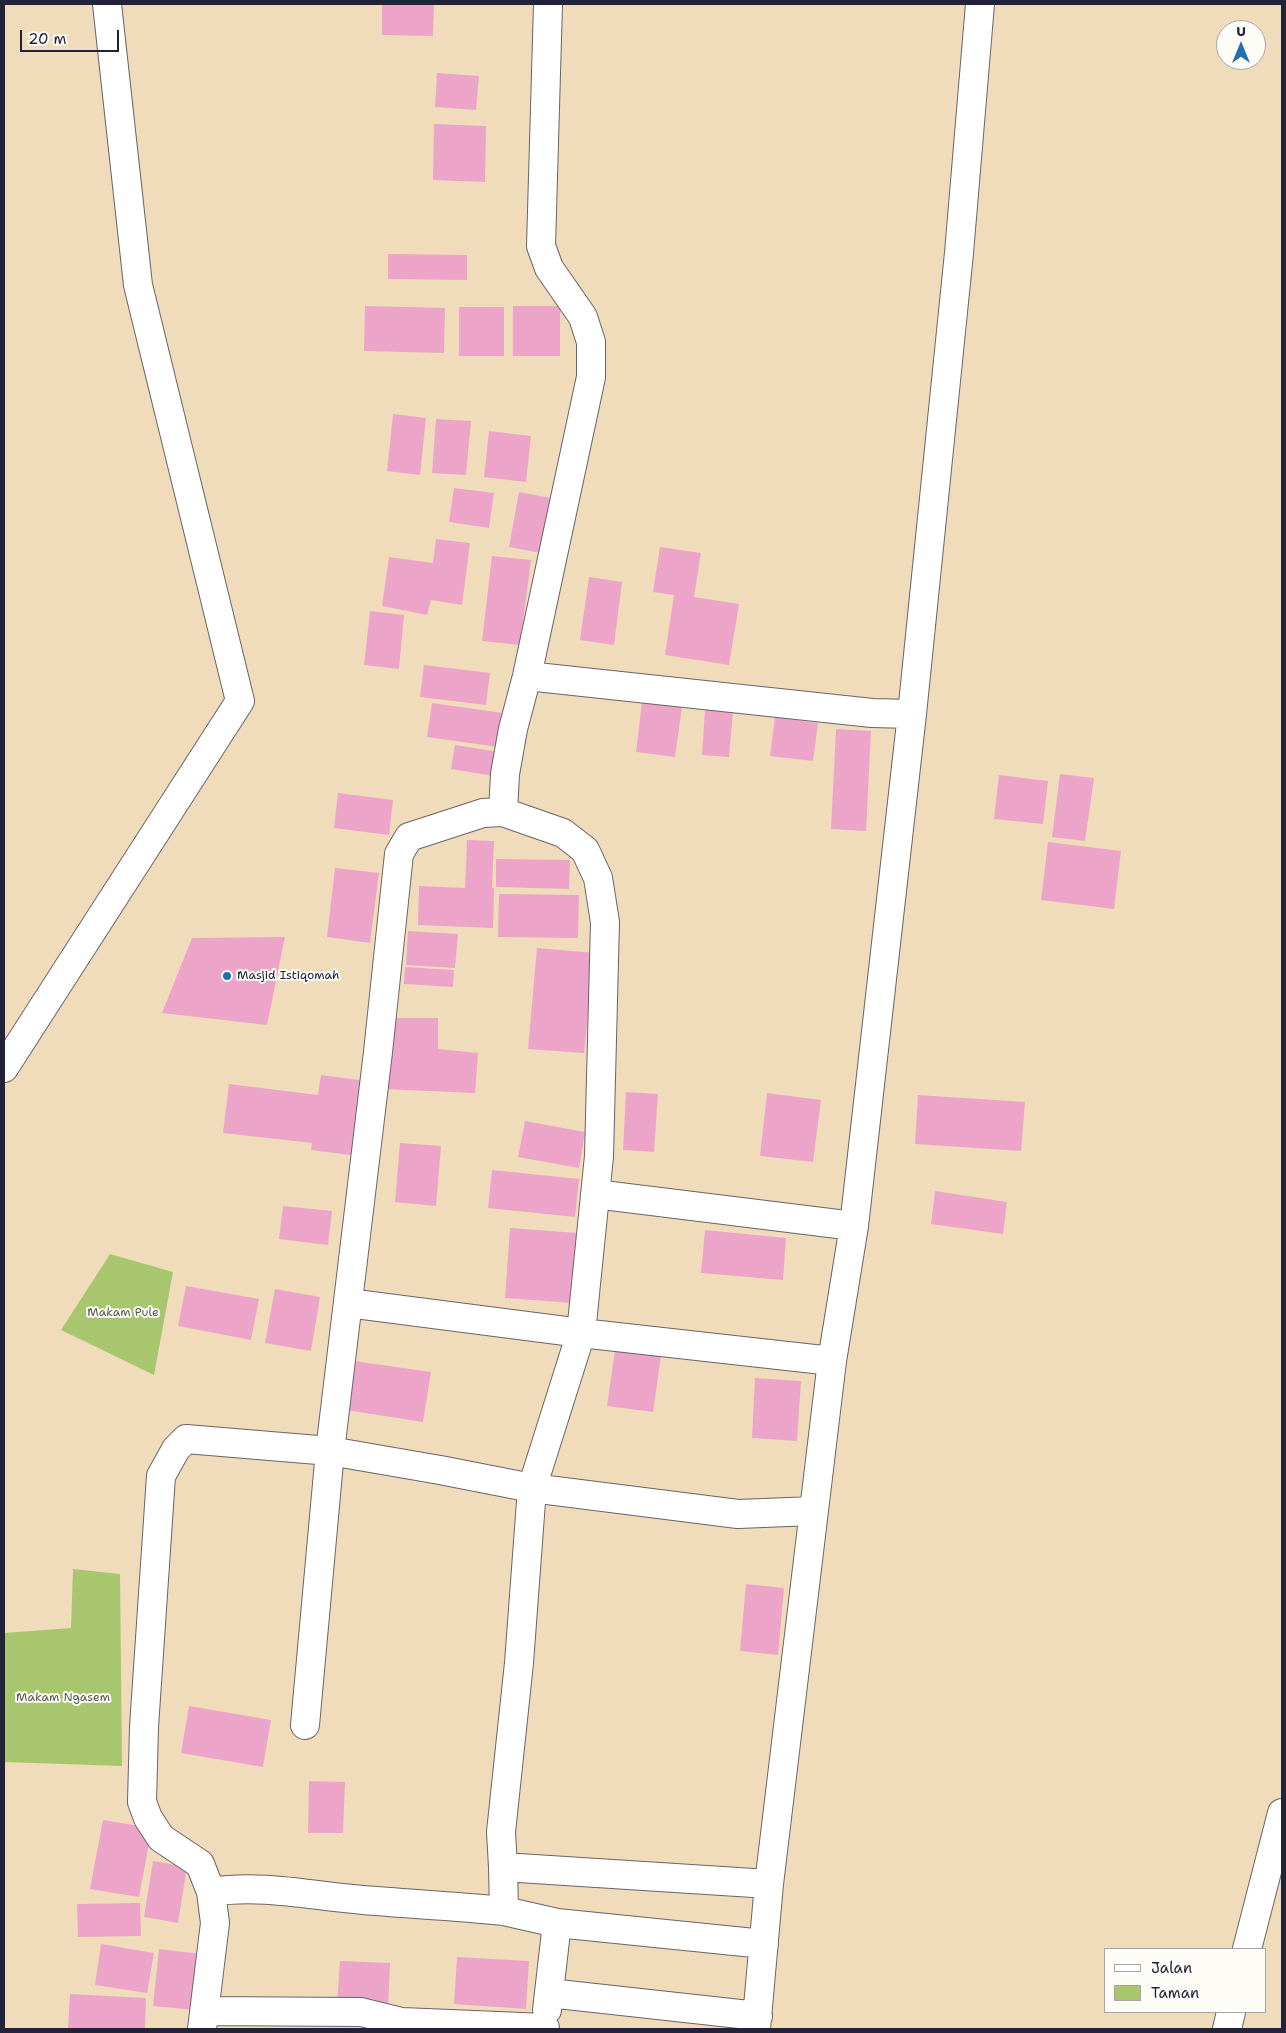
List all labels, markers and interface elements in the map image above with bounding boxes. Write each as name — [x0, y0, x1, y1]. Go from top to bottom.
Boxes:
scale bar — [22, 20, 121, 52]
north arrow — [1216, 20, 1266, 70]
text: U — [1236, 22, 1246, 40]
text: 20 m — [28, 29, 67, 49]
place label: Masjid Istiqomah — [237, 969, 340, 983]
marker: Masjid Istiqomah — [221, 970, 233, 982]
park label: Makam Pule — [87, 1306, 159, 1320]
park label: Makam Ngasem — [16, 1691, 110, 1705]
legend — [1104, 1948, 1266, 2013]
text: Jalan — [1151, 1958, 1192, 1978]
text: Taman — [1151, 1983, 1199, 2003]

